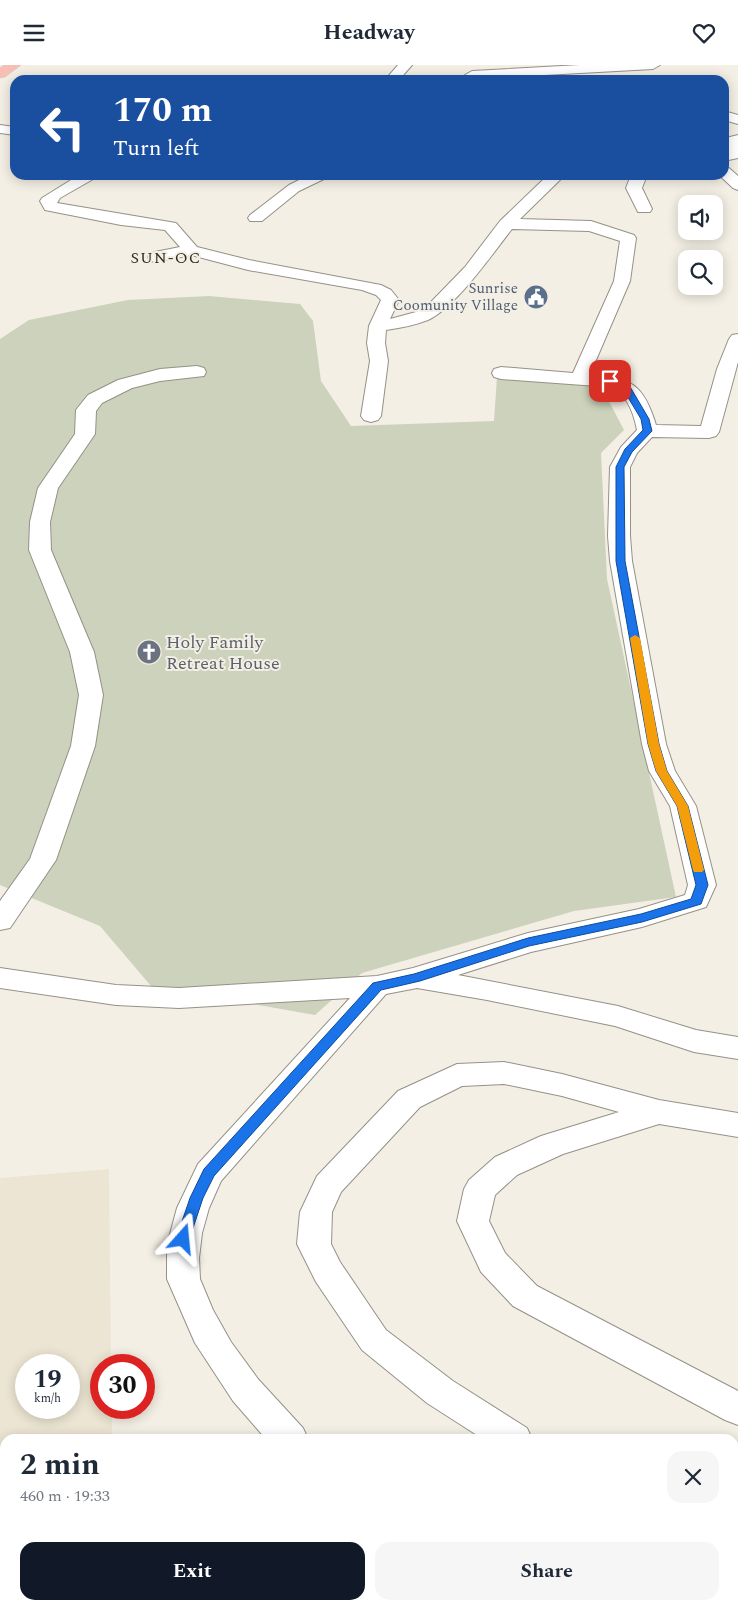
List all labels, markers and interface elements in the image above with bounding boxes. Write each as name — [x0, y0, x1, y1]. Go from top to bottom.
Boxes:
text: Headway — [323, 16, 415, 49]
icon: menu — [20, 19, 48, 47]
icon: heart — [690, 19, 718, 47]
text: 170 m — [113, 84, 212, 137]
icon: left — [30, 95, 95, 160]
text: Turn left — [113, 132, 199, 165]
map controls — [678, 195, 723, 295]
button: sound — [678, 195, 723, 240]
district label: SUN-OC — [131, 246, 201, 270]
button: search — [678, 250, 723, 295]
place label: Sunrise Coomunity Village — [393, 277, 518, 317]
public building icon: Sunrise Coomunity Village — [523, 284, 549, 310]
pin — [589, 360, 631, 402]
icon: arrive — [596, 367, 624, 395]
place label: Holy Family Retreat House — [166, 629, 280, 677]
church icon: Holy Family Retreat House — [136, 639, 162, 665]
position arrow — [156, 1212, 208, 1264]
speed limit sign: 30 — [90, 1354, 155, 1419]
text: 19 — [33, 1361, 62, 1399]
text: km/h — [34, 1389, 61, 1408]
text: 2 min — [20, 1442, 100, 1488]
button: close — [667, 1451, 719, 1503]
text: 460 m · 19:33 — [20, 1484, 110, 1508]
button: Exit — [20, 1542, 365, 1600]
button: Share — [375, 1542, 719, 1600]

